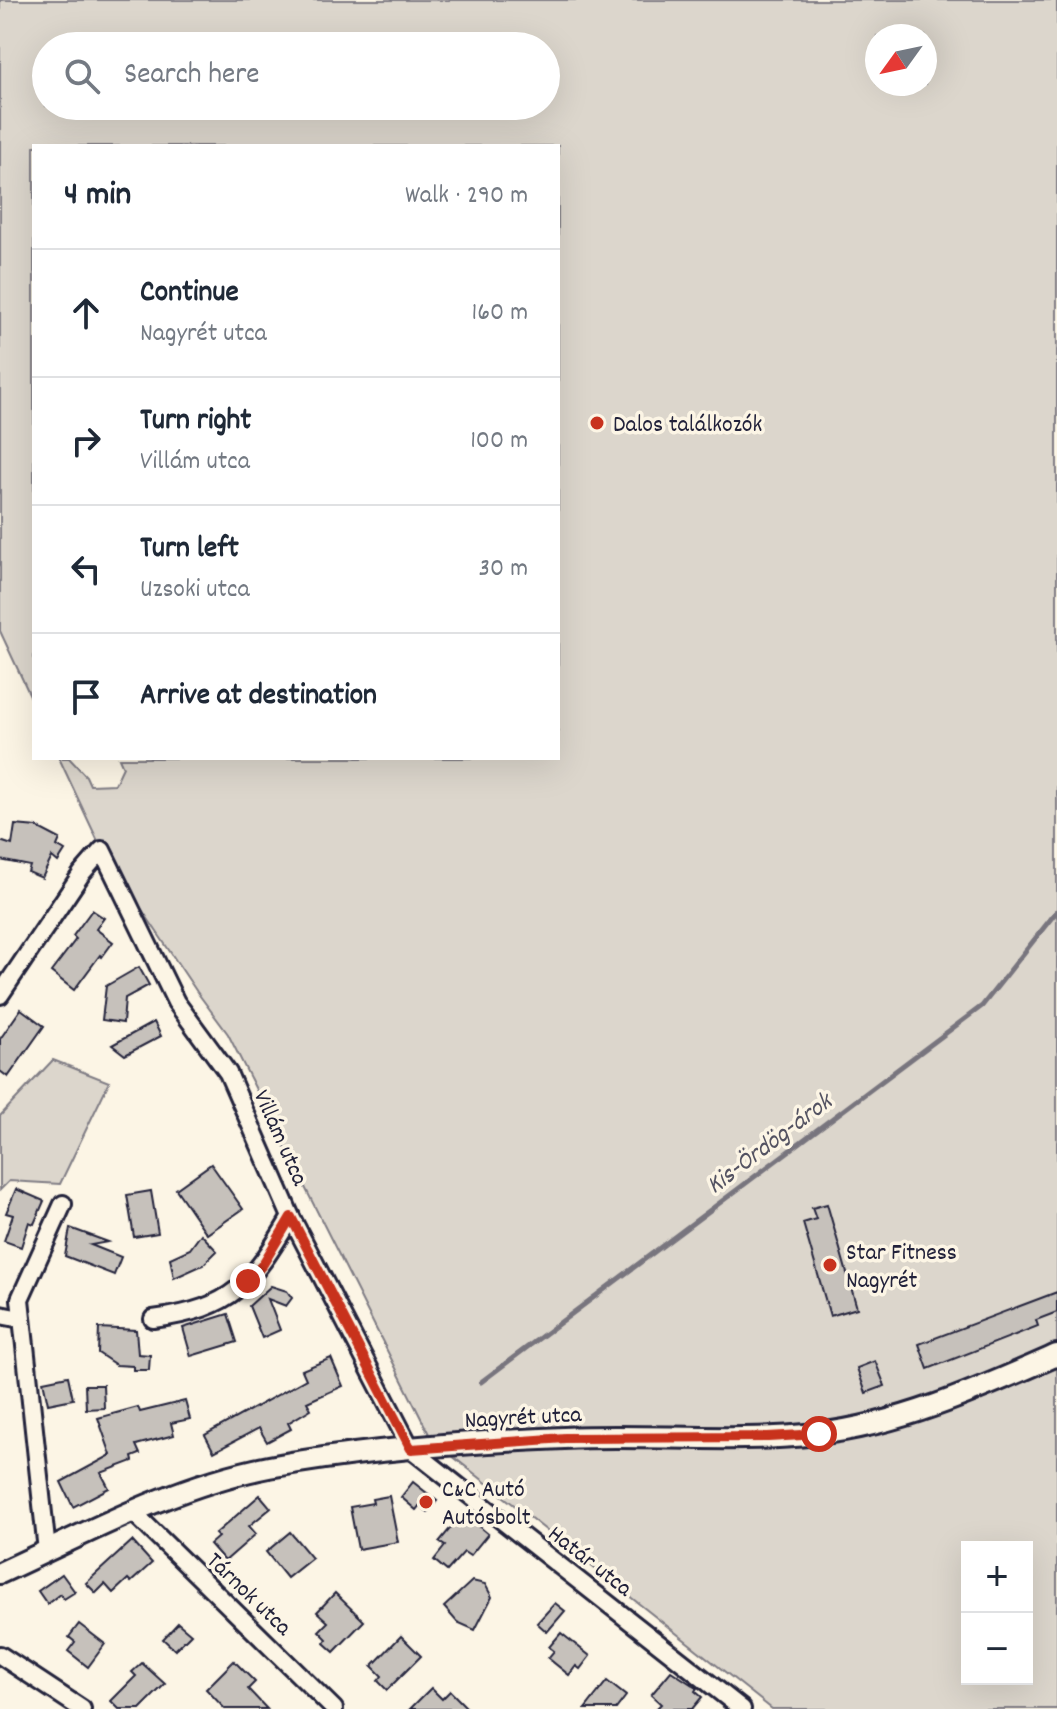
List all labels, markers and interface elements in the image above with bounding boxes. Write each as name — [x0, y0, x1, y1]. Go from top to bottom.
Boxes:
north arrow — [865, 24, 937, 96]
search box — [32, 32, 560, 120]
icon: search — [60, 54, 104, 98]
text: Search here — [124, 55, 260, 98]
text: 4 min — [64, 172, 131, 221]
text: Walk · 290 m — [405, 178, 528, 215]
text: Continue — [140, 273, 239, 316]
icon: ahead — [64, 291, 108, 335]
text: 160 m — [472, 295, 528, 332]
text: Nagyrét utca — [140, 316, 267, 353]
text: Turn right — [140, 401, 251, 444]
place label: Dalos találkozók — [613, 409, 762, 443]
marker: Dalos találkozók — [588, 414, 606, 432]
icon: right — [64, 419, 108, 463]
text: 100 m — [470, 423, 528, 460]
text: Villám utca — [140, 444, 250, 481]
text: Turn left — [140, 529, 239, 572]
icon: left — [64, 547, 108, 591]
text: 30 m — [478, 551, 528, 588]
text: Uzsoki utca — [140, 572, 250, 609]
icon: arrive — [64, 675, 108, 719]
text: Arrive at destination — [140, 676, 377, 719]
water label: Kis-Ördög-árok — [699, 1084, 843, 1204]
street label: Villám utca — [243, 1085, 316, 1192]
place label: Star Fitness Nagyrét — [846, 1237, 957, 1299]
marker: Star Fitness Nagyrét — [821, 1256, 839, 1274]
route end — [230, 1263, 266, 1299]
street label: Nagyrét utca — [464, 1399, 583, 1439]
route start — [801, 1416, 837, 1452]
place label: C&C Autó Autósbolt — [442, 1474, 531, 1536]
marker: C&C Autó Autósbolt — [417, 1493, 435, 1511]
street label: Határ utca — [540, 1519, 639, 1607]
map controls — [961, 1541, 1033, 1685]
button: + — [961, 1541, 1033, 1613]
street label: Tárnok utca — [197, 1546, 299, 1645]
button: − — [961, 1613, 1033, 1685]

